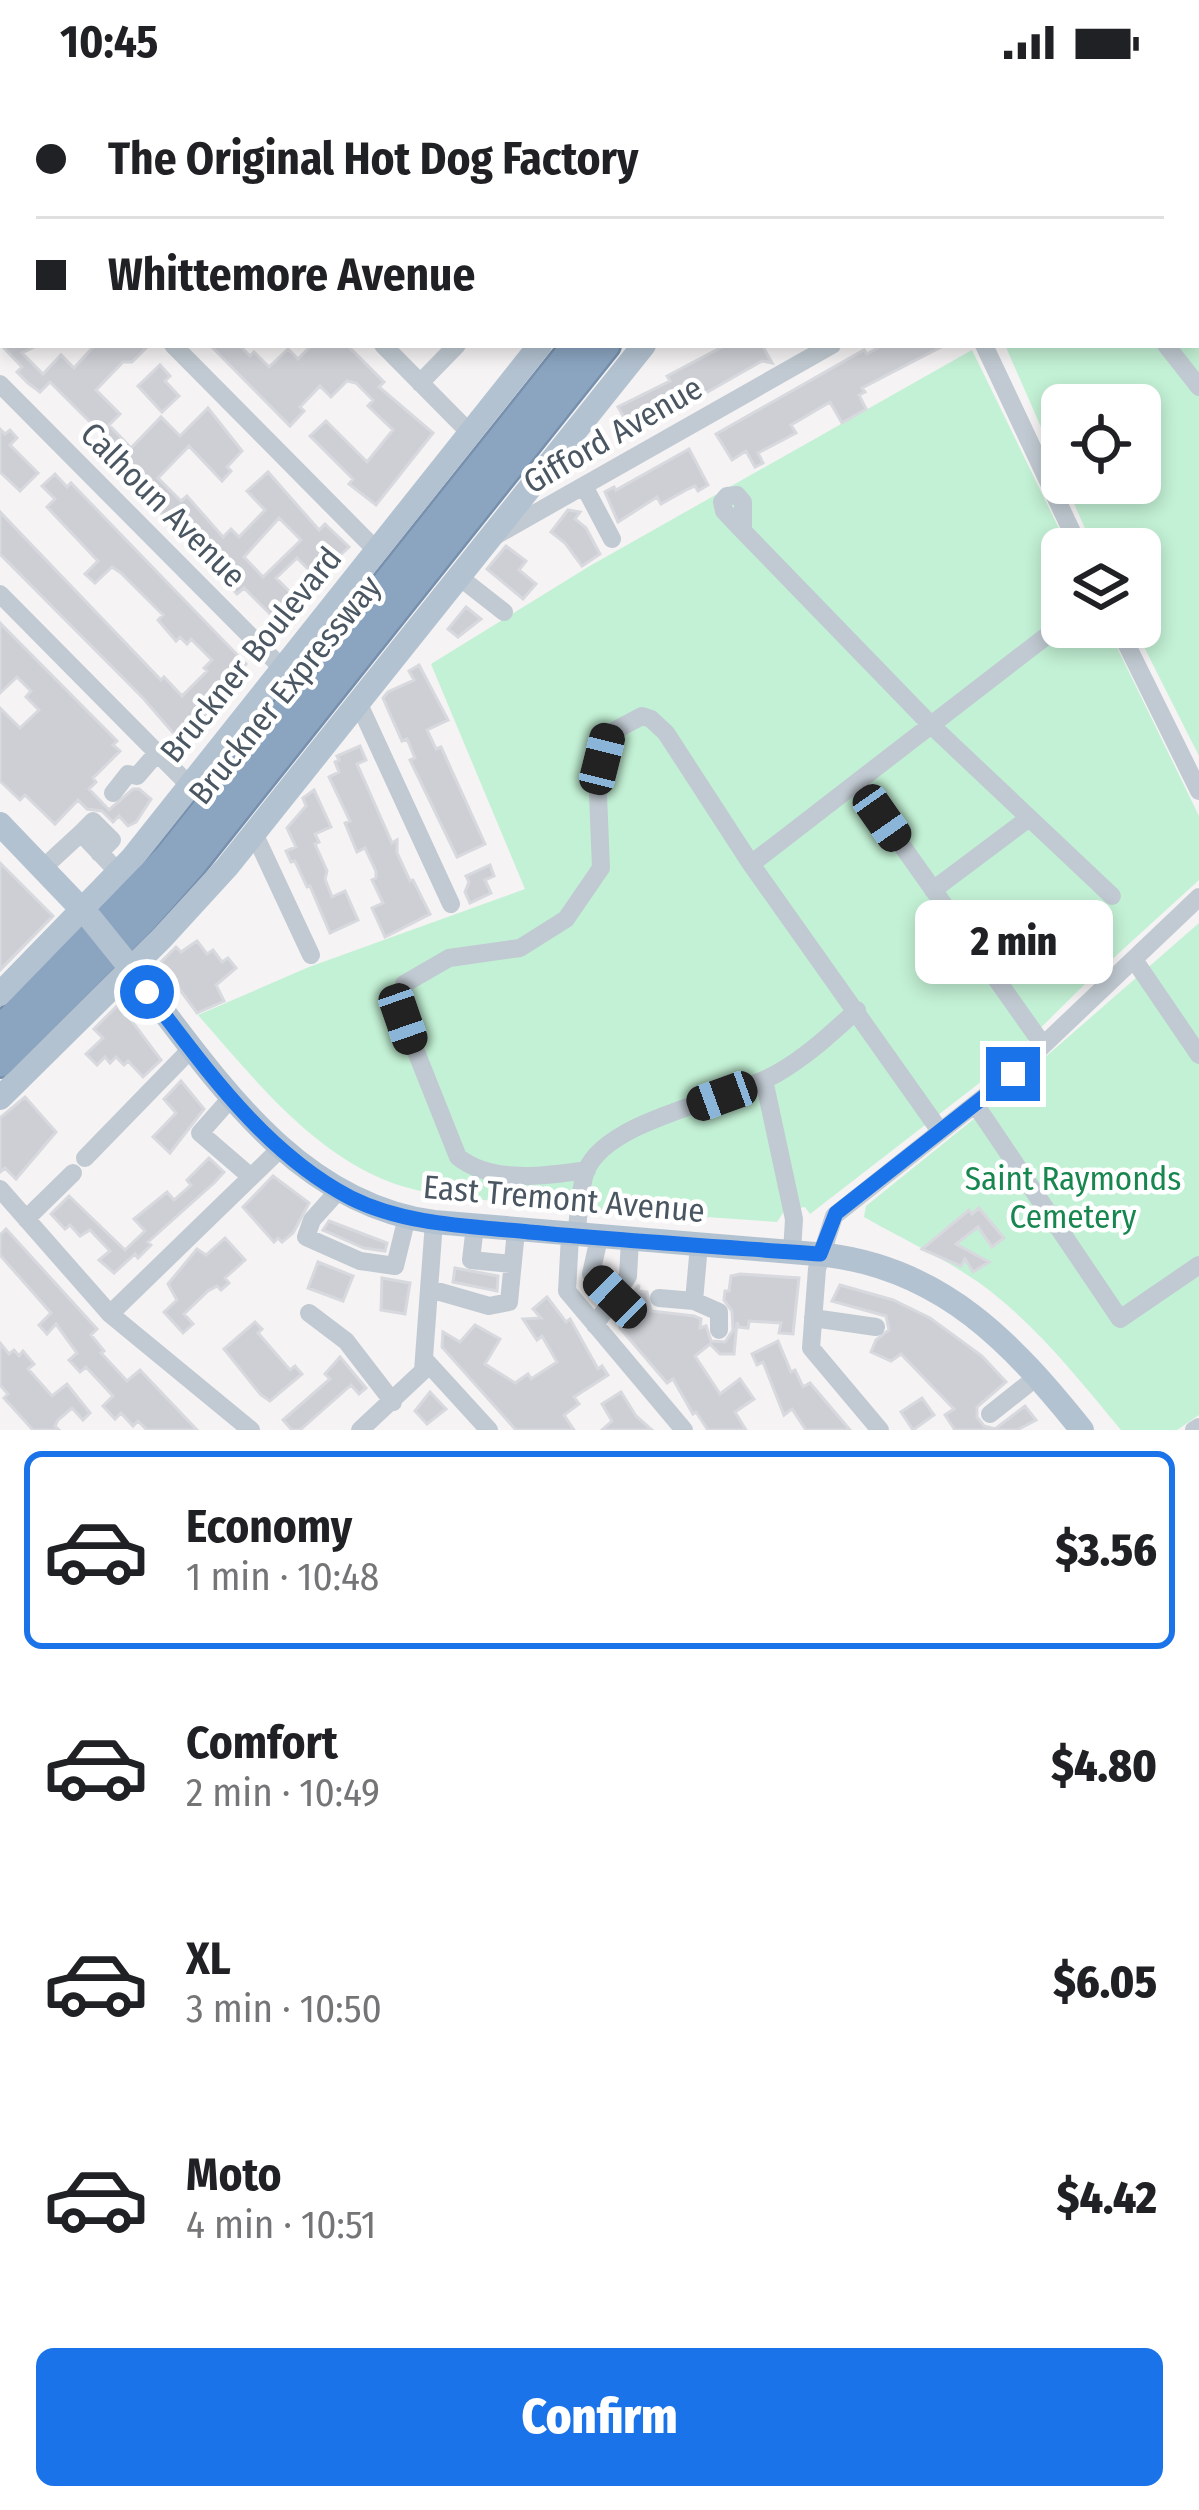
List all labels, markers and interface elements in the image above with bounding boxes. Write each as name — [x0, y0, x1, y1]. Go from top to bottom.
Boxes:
text: 10:45 — [60, 15, 158, 69]
text: The Original Hot Dog Factory — [108, 132, 638, 186]
text: Whittemore Avenue — [108, 248, 475, 302]
street label: Gifford Avenue — [517, 368, 709, 502]
map controls — [1041, 384, 1161, 648]
button: locate — [1041, 384, 1161, 504]
street label: Calhoun Avenue — [72, 414, 254, 596]
button: layers — [1041, 528, 1161, 648]
street label: Bruckner Boulevard — [152, 539, 350, 771]
street label: Bruckner Expressway — [180, 567, 390, 813]
car — [576, 720, 628, 798]
car — [847, 778, 917, 858]
callout: 2 min — [914, 900, 1112, 984]
text: 2 min — [971, 919, 1057, 965]
route start — [120, 965, 174, 1019]
car — [374, 979, 432, 1059]
route end — [986, 1047, 1040, 1101]
car — [682, 1067, 762, 1125]
park label: Saint Raymonds Cemetery — [965, 1159, 1181, 1237]
street label: East Tremont Avenue — [421, 1167, 707, 1231]
car — [577, 1259, 653, 1335]
icon: car — [42, 1496, 150, 1604]
text: Economy — [186, 1500, 352, 1554]
text: $3.56 — [1055, 1523, 1157, 1577]
text: 1 min · 10:48 — [186, 1554, 379, 1600]
icon: car — [42, 1712, 150, 1820]
text: Comfort — [186, 1716, 338, 1770]
text: $4.80 — [1051, 1739, 1157, 1793]
text: 2 min · 10:49 — [186, 1770, 380, 1816]
icon: car — [42, 1928, 150, 2036]
text: XL — [186, 1932, 231, 1986]
text: $6.05 — [1053, 1955, 1157, 2009]
text: 3 min · 10:50 — [186, 1986, 382, 2032]
icon: car — [42, 2144, 150, 2252]
text: Moto — [186, 2148, 282, 2202]
text: $4.42 — [1057, 2171, 1157, 2225]
text: 4 min · 10:51 — [186, 2202, 376, 2248]
button: Confirm — [36, 2348, 1163, 2486]

